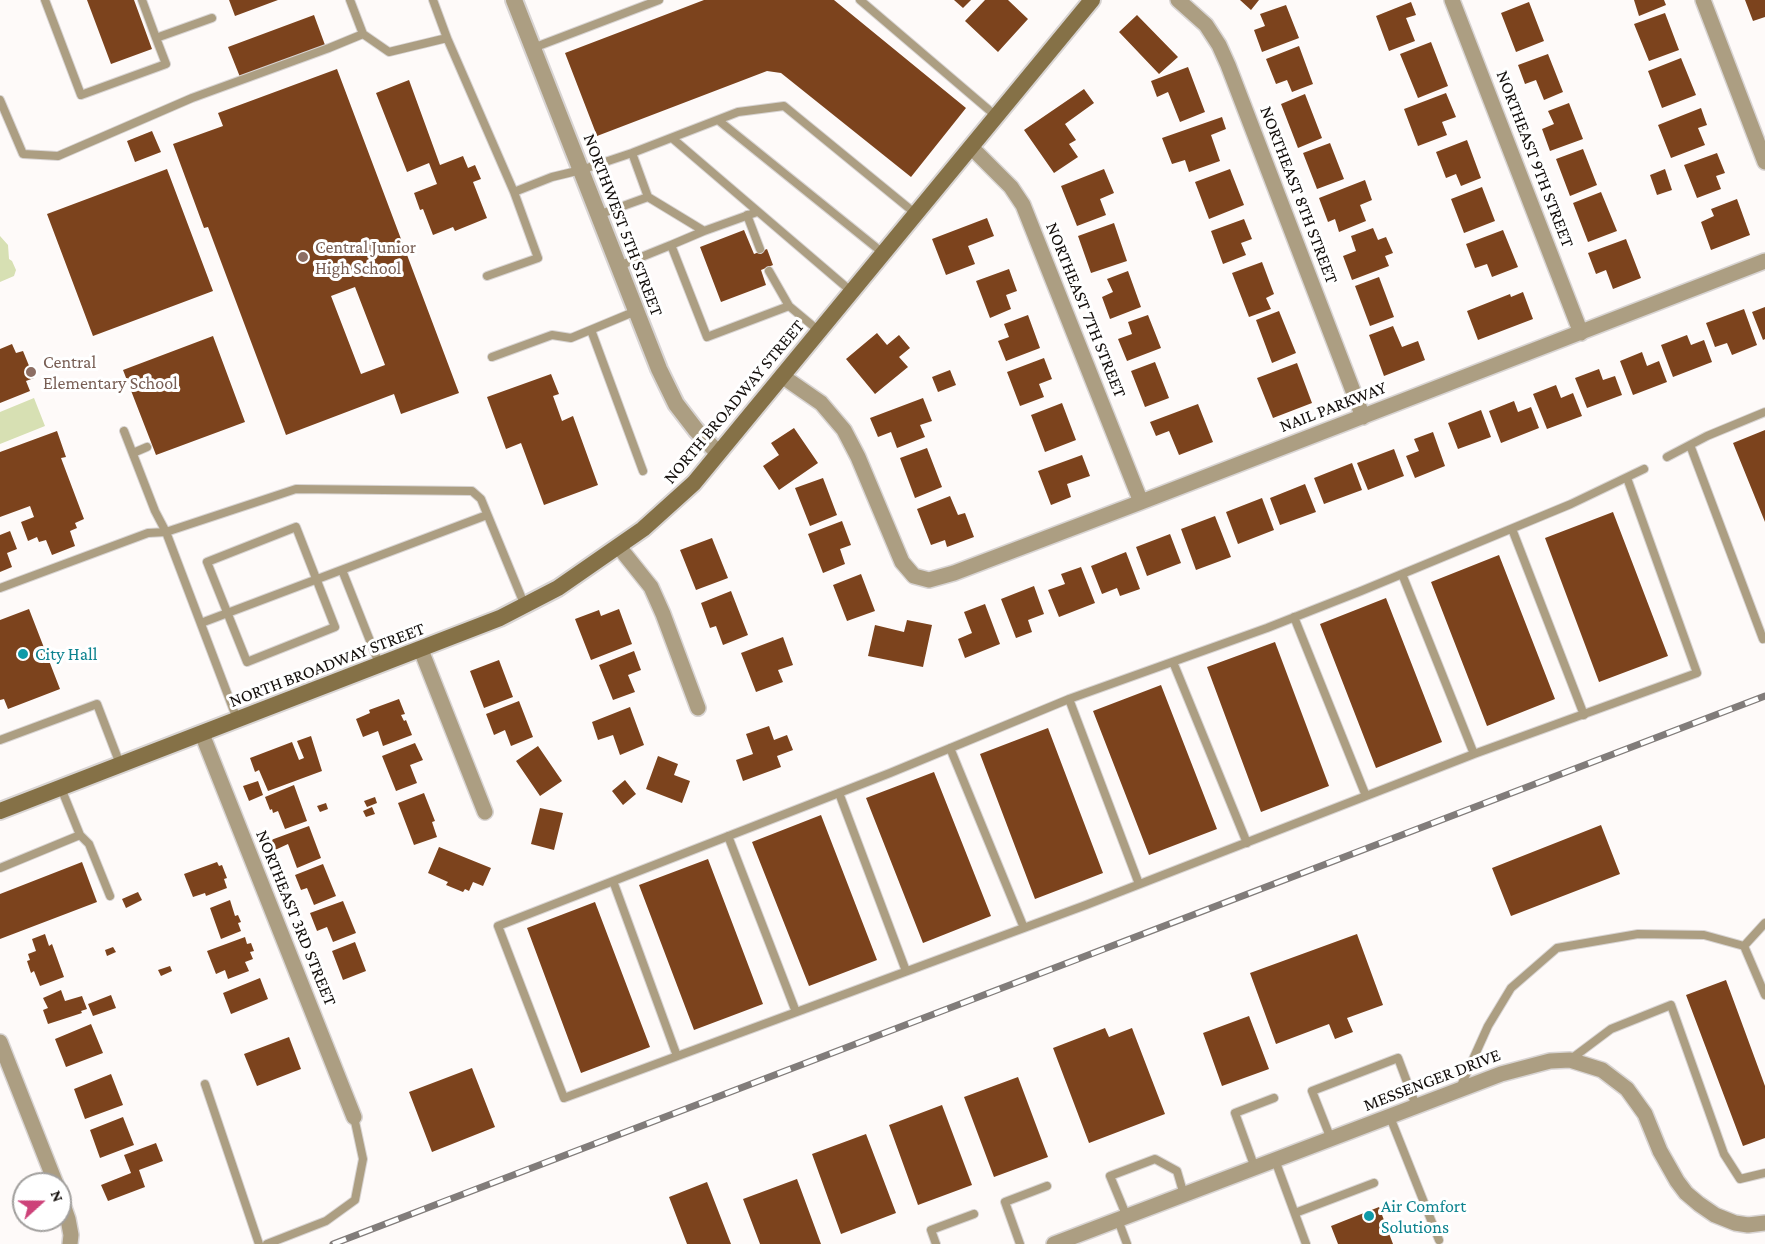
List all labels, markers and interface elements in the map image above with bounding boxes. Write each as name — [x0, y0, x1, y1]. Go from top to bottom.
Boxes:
street label: NORTHEAST 9TH STREET — [1491, 67, 1579, 251]
street label: NORTHEAST 8TH STREET — [1255, 103, 1343, 287]
street label: NORTHWEST 5TH STREET — [578, 131, 668, 319]
street label: NORTHEAST 7TH STREET — [1041, 219, 1131, 401]
place label: Central Junior High School — [315, 236, 416, 278]
marker: Central Junior High School — [296, 250, 310, 264]
street label: NORTH BROADWAY STREET — [659, 316, 809, 488]
place label: Central Elementary School — [43, 351, 178, 394]
marker: Central Elementary School — [24, 365, 38, 379]
street label: NAIL PARKWAY — [1276, 377, 1390, 437]
street label: NORTH BROADWAY STREET — [226, 618, 428, 712]
place label: City Hall — [35, 643, 97, 665]
marker: City Hall — [16, 647, 30, 661]
street label: NORTHEAST 3RD STREET — [251, 827, 341, 1009]
street label: MESSENGER DRIVE — [1360, 1044, 1504, 1116]
north arrow — [12, 1172, 72, 1232]
text: N — [48, 1188, 67, 1204]
place label: Air Comfort Solutions — [1381, 1195, 1466, 1238]
marker: Air Comfort Solutions — [1362, 1209, 1376, 1223]

